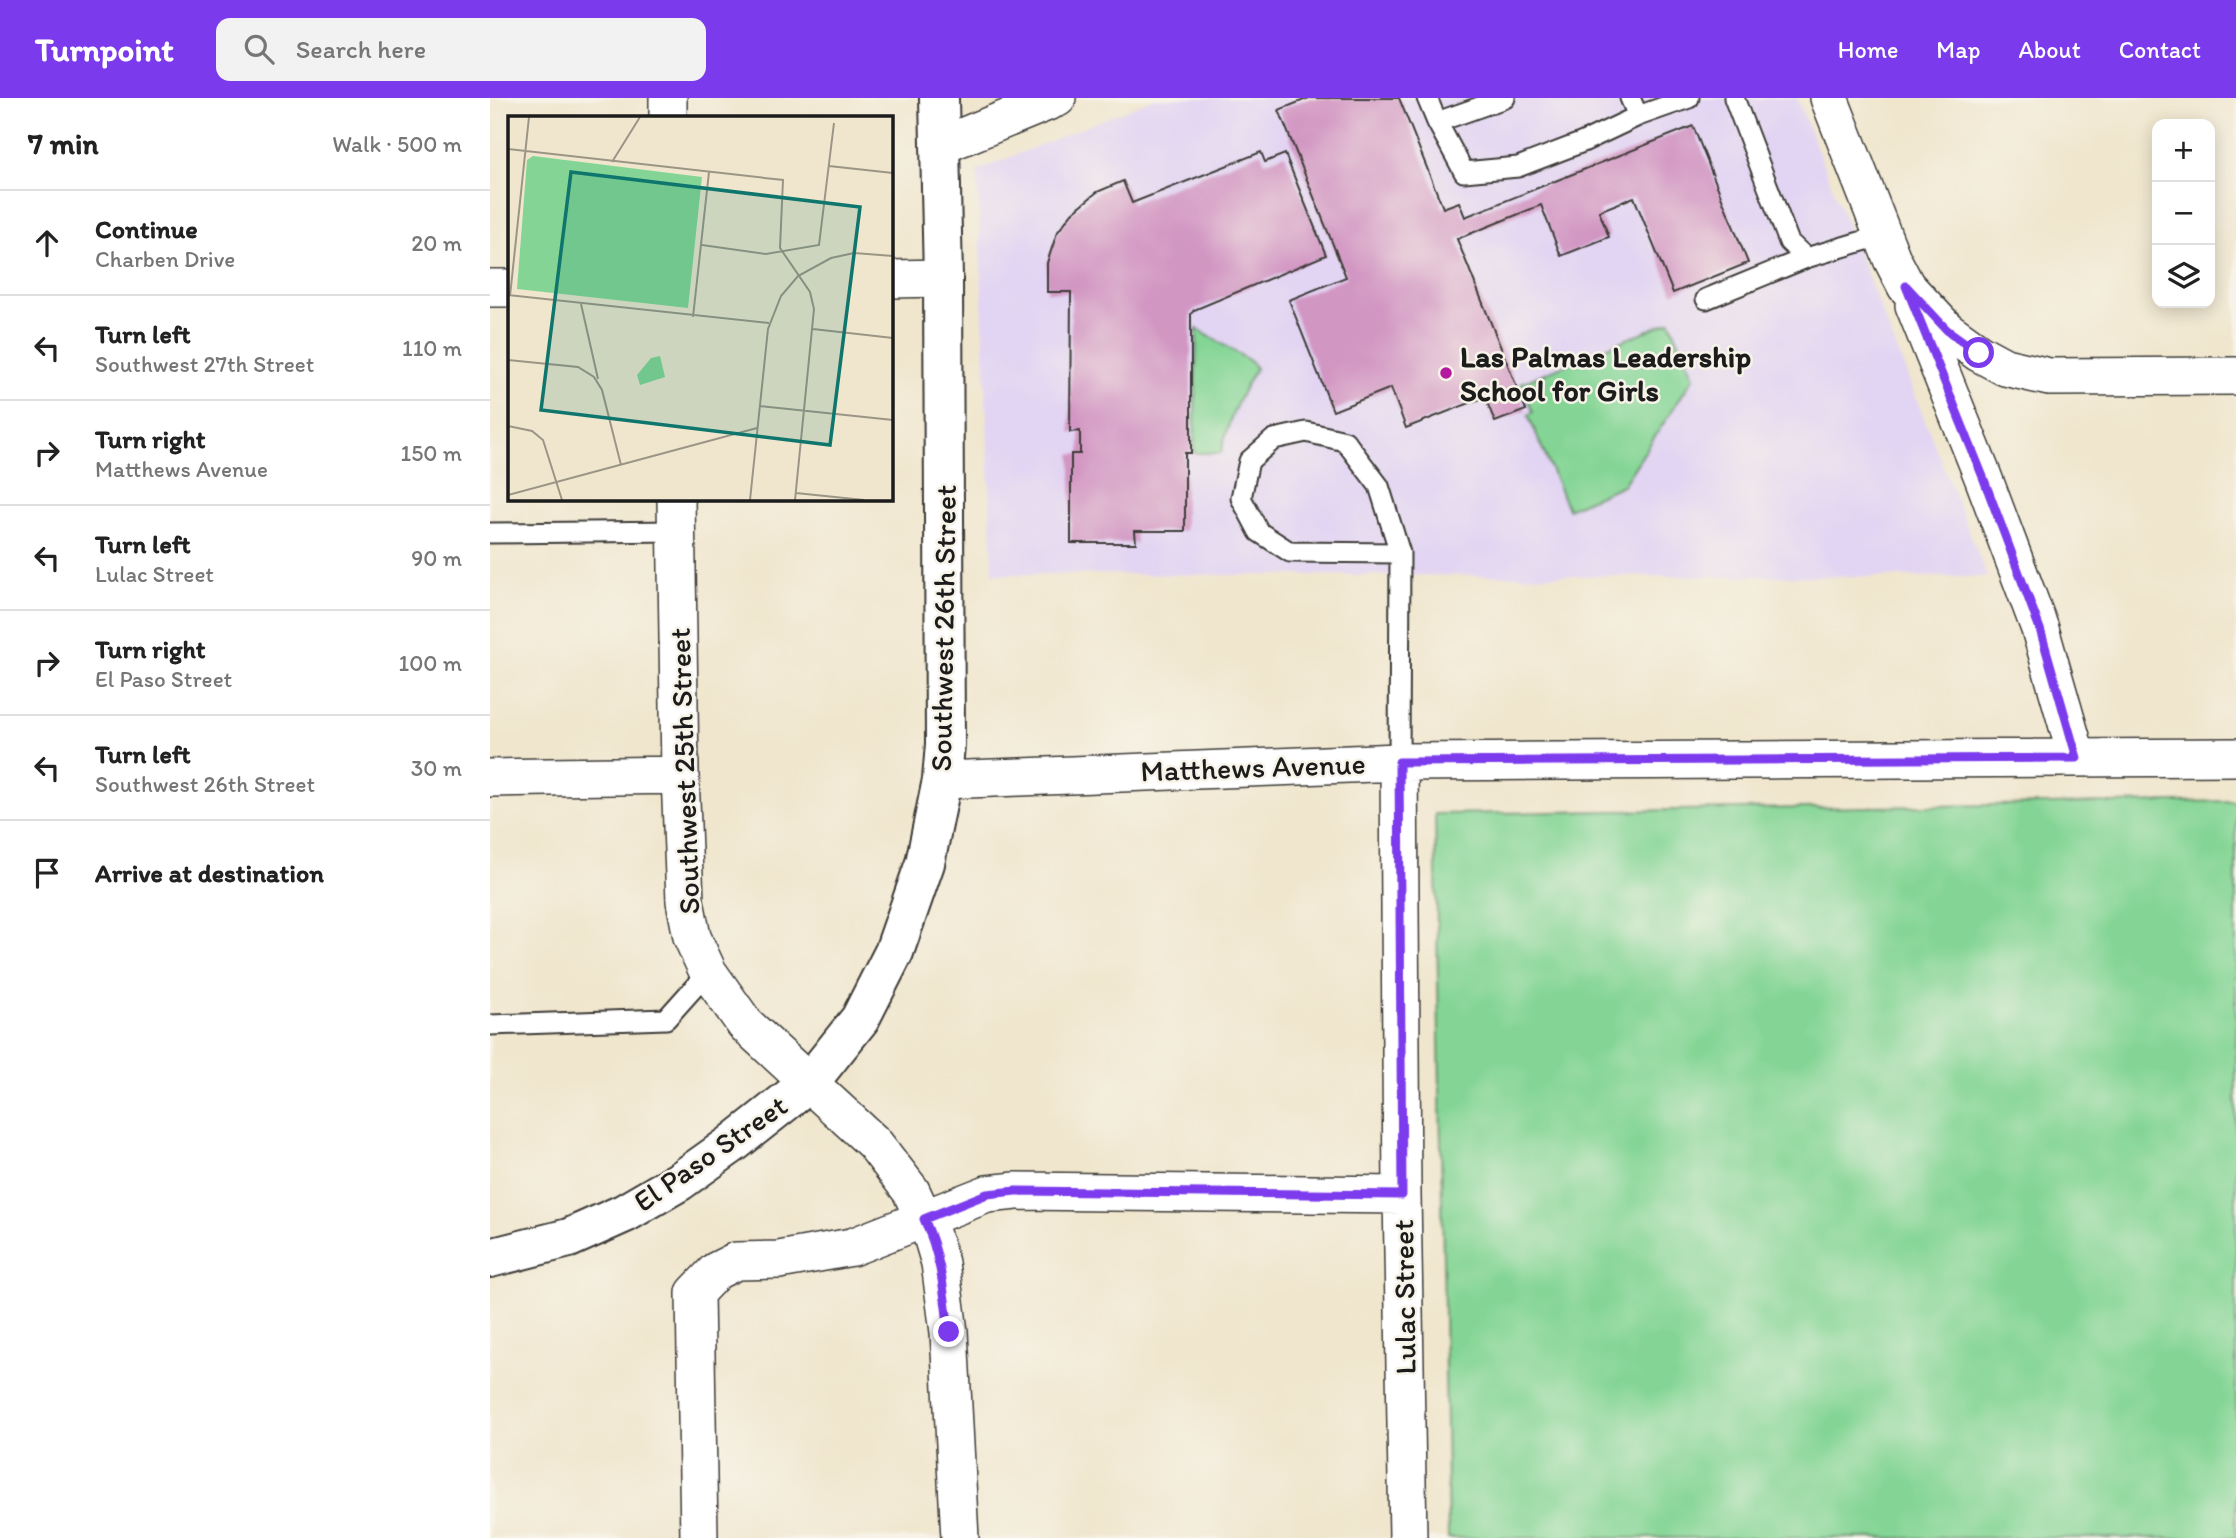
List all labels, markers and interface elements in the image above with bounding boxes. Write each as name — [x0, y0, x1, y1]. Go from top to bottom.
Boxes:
search box — [216, 18, 706, 81]
text: Turnpoint — [35, 30, 174, 69]
icon: search — [240, 30, 278, 68]
text: Search here — [296, 33, 426, 65]
text: Home — [1838, 35, 1898, 64]
text: Map — [1936, 35, 1980, 64]
text: About — [2018, 35, 2081, 64]
text: Contact — [2119, 35, 2201, 64]
inset map — [508, 116, 892, 500]
map controls — [2152, 119, 2215, 308]
button: + — [2152, 119, 2215, 182]
text: 7 min — [28, 125, 99, 162]
text: Walk · 500 m — [332, 130, 462, 158]
button: − — [2152, 182, 2215, 245]
text: Continue — [95, 213, 198, 245]
icon: ahead — [28, 224, 66, 262]
text: 20 m — [411, 229, 462, 257]
text: Charben Drive — [95, 245, 235, 273]
button: layers — [2152, 245, 2215, 308]
text: Turn left — [95, 318, 191, 350]
icon: left — [28, 329, 66, 367]
text: 110 m — [402, 334, 462, 362]
route start — [1963, 337, 1994, 368]
place label: Las Palmas Leadership School for Girls — [1460, 338, 1751, 409]
text: Southwest 27th Street — [95, 350, 314, 378]
marker: Las Palmas Leadership School for Girls — [1438, 365, 1454, 381]
text: Turn right — [95, 423, 206, 455]
icon: right — [28, 434, 66, 472]
text: 150 m — [401, 439, 462, 467]
text: Matthews Avenue — [95, 455, 268, 483]
street label: Southwest 26th Street — [922, 484, 964, 772]
text: Turn left — [95, 528, 191, 560]
icon: left — [28, 539, 66, 577]
text: 90 m — [411, 544, 462, 572]
text: Lulac Street — [95, 560, 214, 588]
street label: Southwest 25th Street — [661, 627, 707, 915]
text: Turn right — [95, 633, 206, 665]
icon: right — [28, 644, 66, 682]
text: 100 m — [398, 649, 462, 677]
text: El Paso Street — [95, 665, 232, 693]
text: Turn left — [95, 738, 191, 770]
street label: Matthews Avenue — [1140, 745, 1366, 789]
icon: left — [28, 749, 66, 787]
text: 30 m — [411, 754, 462, 782]
text: Southwest 26th Street — [95, 770, 315, 798]
icon: arrive — [28, 854, 66, 892]
text: Arrive at destination — [95, 857, 324, 889]
street label: El Paso Street — [626, 1087, 794, 1219]
street label: Lulac Street — [1384, 1219, 1424, 1375]
route end — [933, 1316, 964, 1347]

